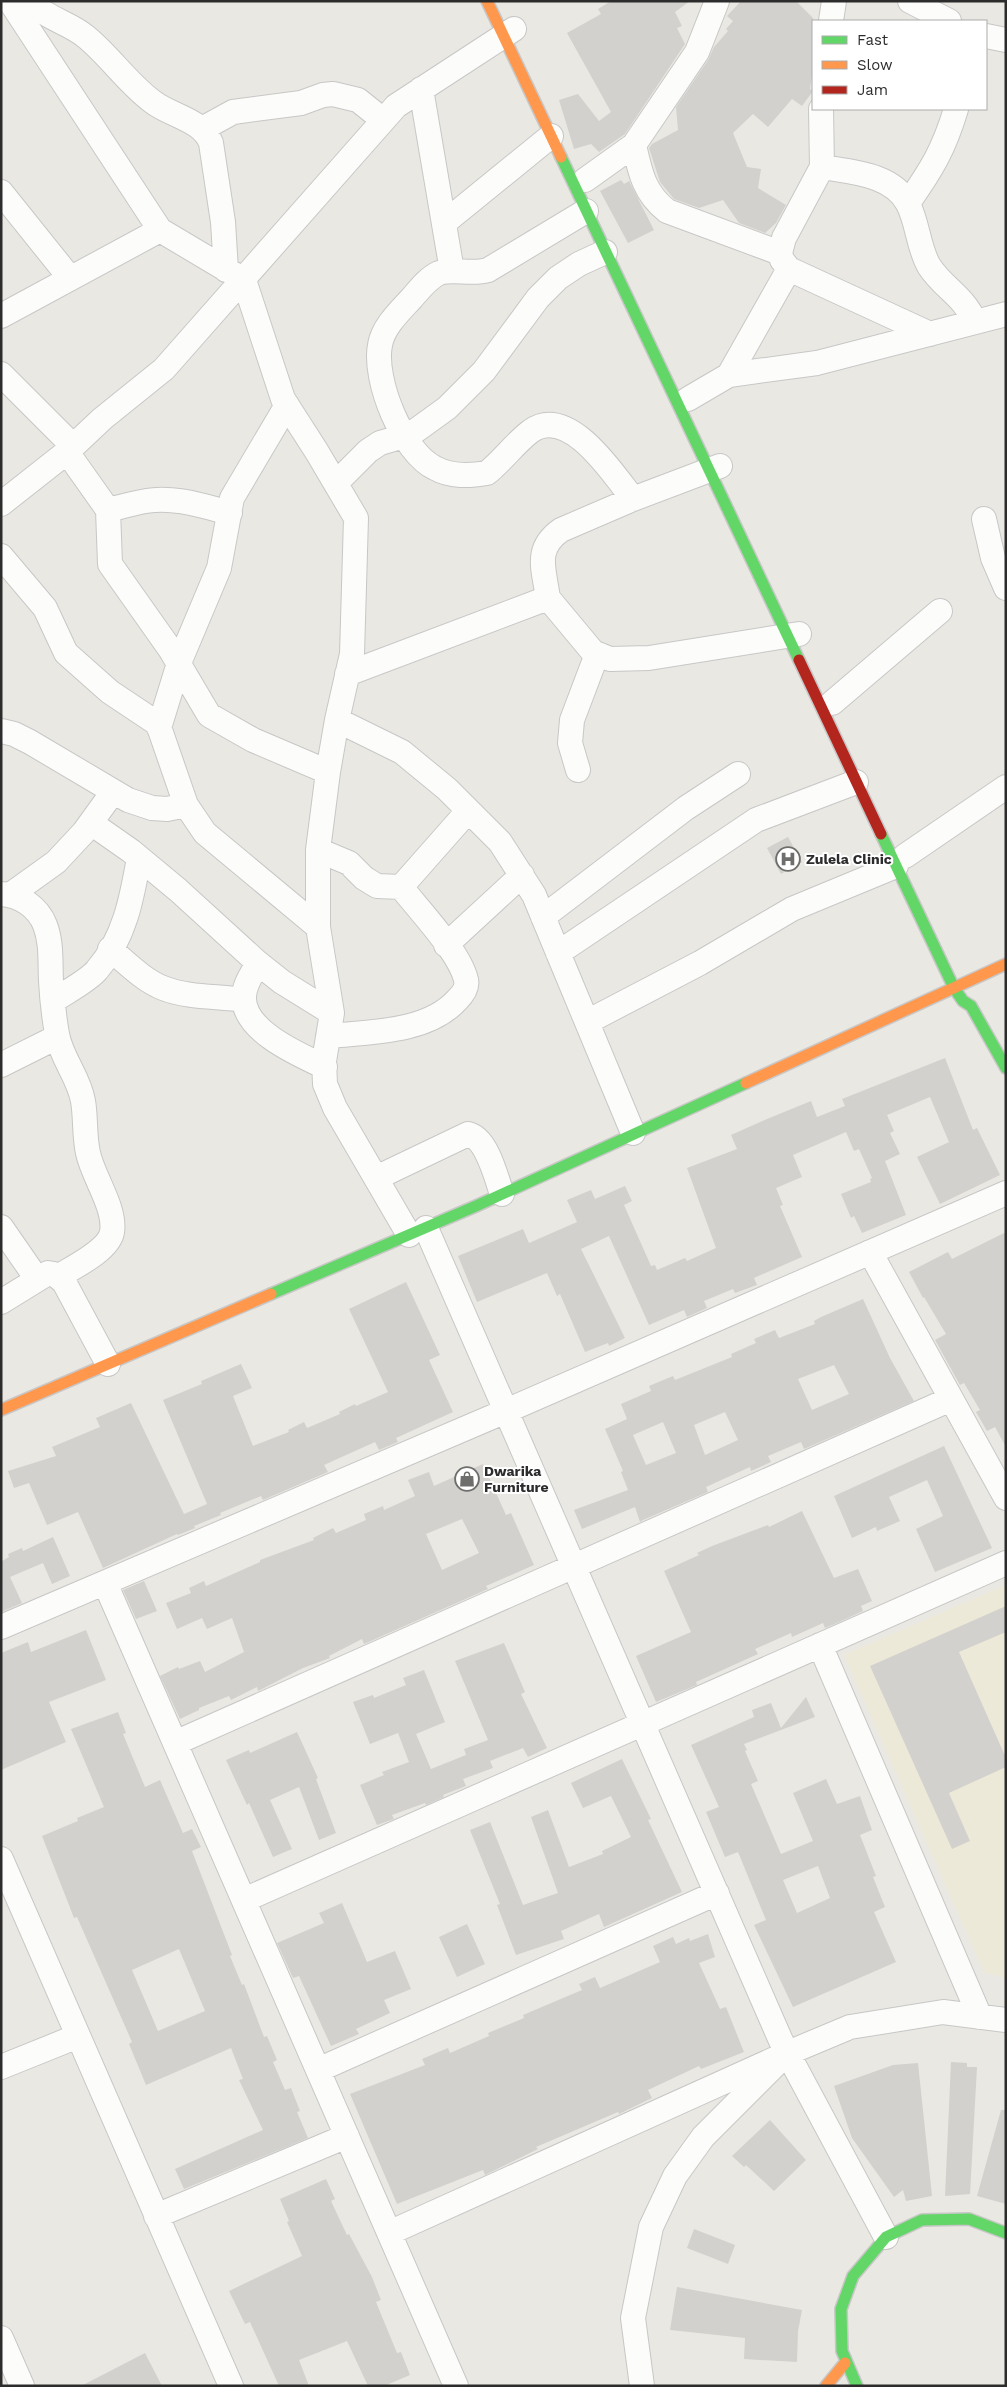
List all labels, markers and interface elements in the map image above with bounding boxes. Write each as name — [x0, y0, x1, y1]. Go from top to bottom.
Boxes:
legend — [812, 20, 987, 110]
text: Fast — [857, 31, 889, 49]
text: Slow — [857, 56, 893, 74]
text: Jam — [857, 81, 888, 99]
hospital icon: Zulela Clinic — [775, 846, 801, 872]
place label: Zulela Clinic — [806, 851, 892, 867]
place label: Dwarika Furniture — [484, 1463, 549, 1495]
shop icon: Dwarika Furniture — [454, 1466, 480, 1492]

